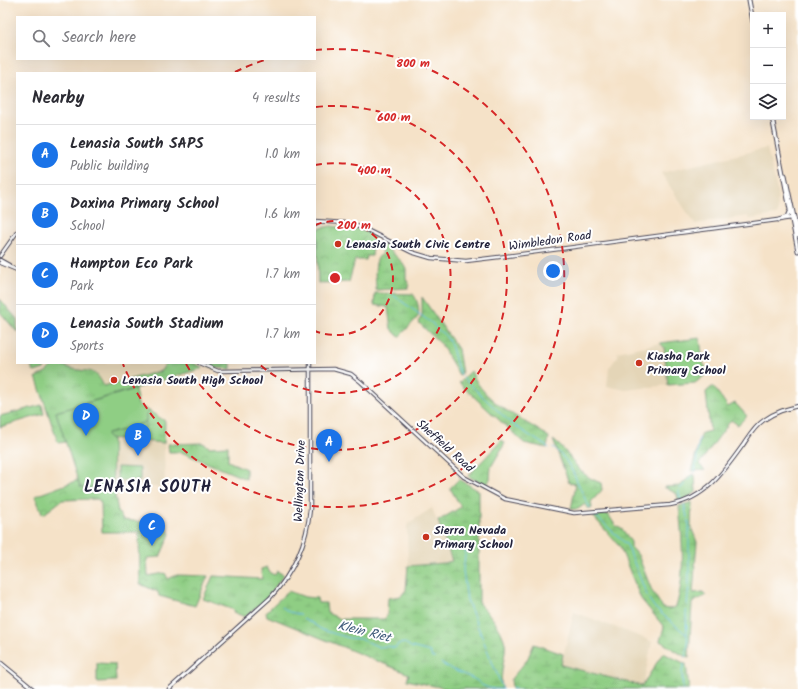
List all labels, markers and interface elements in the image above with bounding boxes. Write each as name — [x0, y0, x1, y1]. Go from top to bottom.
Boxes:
map controls — [750, 12, 786, 120]
button: + — [750, 12, 786, 48]
search box — [16, 16, 316, 60]
text: Search here — [62, 26, 136, 50]
icon: search — [30, 27, 52, 49]
button: − — [750, 48, 786, 84]
text: 800 m — [396, 54, 430, 73]
button: layers — [750, 84, 786, 120]
text: Nearby — [32, 85, 84, 112]
text: 4 results — [252, 88, 300, 109]
text: 600 m — [377, 108, 411, 127]
text: Lenasia South SAPS — [70, 132, 203, 156]
text: A — [41, 144, 49, 165]
text: 1.0 km — [265, 144, 300, 165]
text: Public building — [70, 156, 149, 177]
text: 400 m — [357, 161, 391, 180]
text: Daxina Primary School — [70, 192, 219, 216]
text: B — [41, 204, 49, 225]
text: 1.6 km — [264, 204, 300, 225]
text: School — [70, 216, 105, 237]
text: 200 m — [337, 216, 371, 235]
street label: Wimbledon Road — [508, 226, 593, 256]
place label: Lenasia South Civic Centre — [346, 235, 490, 254]
marker: Lenasia South Civic Centre — [333, 239, 343, 249]
text: Hampton Eco Park — [70, 252, 192, 276]
your location — [543, 261, 563, 281]
text: C — [41, 264, 49, 285]
text: 1.7 km — [265, 264, 300, 285]
centre of rings — [328, 271, 342, 285]
text: Park — [70, 276, 94, 297]
text: Lenasia South Stadium — [70, 312, 223, 336]
text: D — [41, 324, 49, 345]
text: 1.7 km — [265, 324, 300, 345]
text: Sports — [70, 336, 104, 357]
place label: Kiasha Park Primary School — [647, 347, 726, 380]
marker: Kiasha Park Primary School — [634, 358, 644, 368]
place label: Lenasia South High School — [122, 371, 264, 390]
marker: Lenasia South High School — [109, 375, 119, 385]
pin: D — [73, 403, 99, 436]
street label: Sheffield Road — [412, 415, 479, 478]
pin: B — [125, 423, 151, 456]
pin: A — [316, 429, 342, 462]
street label: Wellington Drive — [289, 439, 311, 522]
district label: LENASIA SOUTH — [84, 475, 212, 500]
pin: C — [139, 513, 165, 546]
place label: Sierra Nevada Primary School — [434, 521, 513, 554]
marker: Sierra Nevada Primary School — [421, 532, 431, 542]
water label: Klein Riet — [335, 615, 394, 649]

